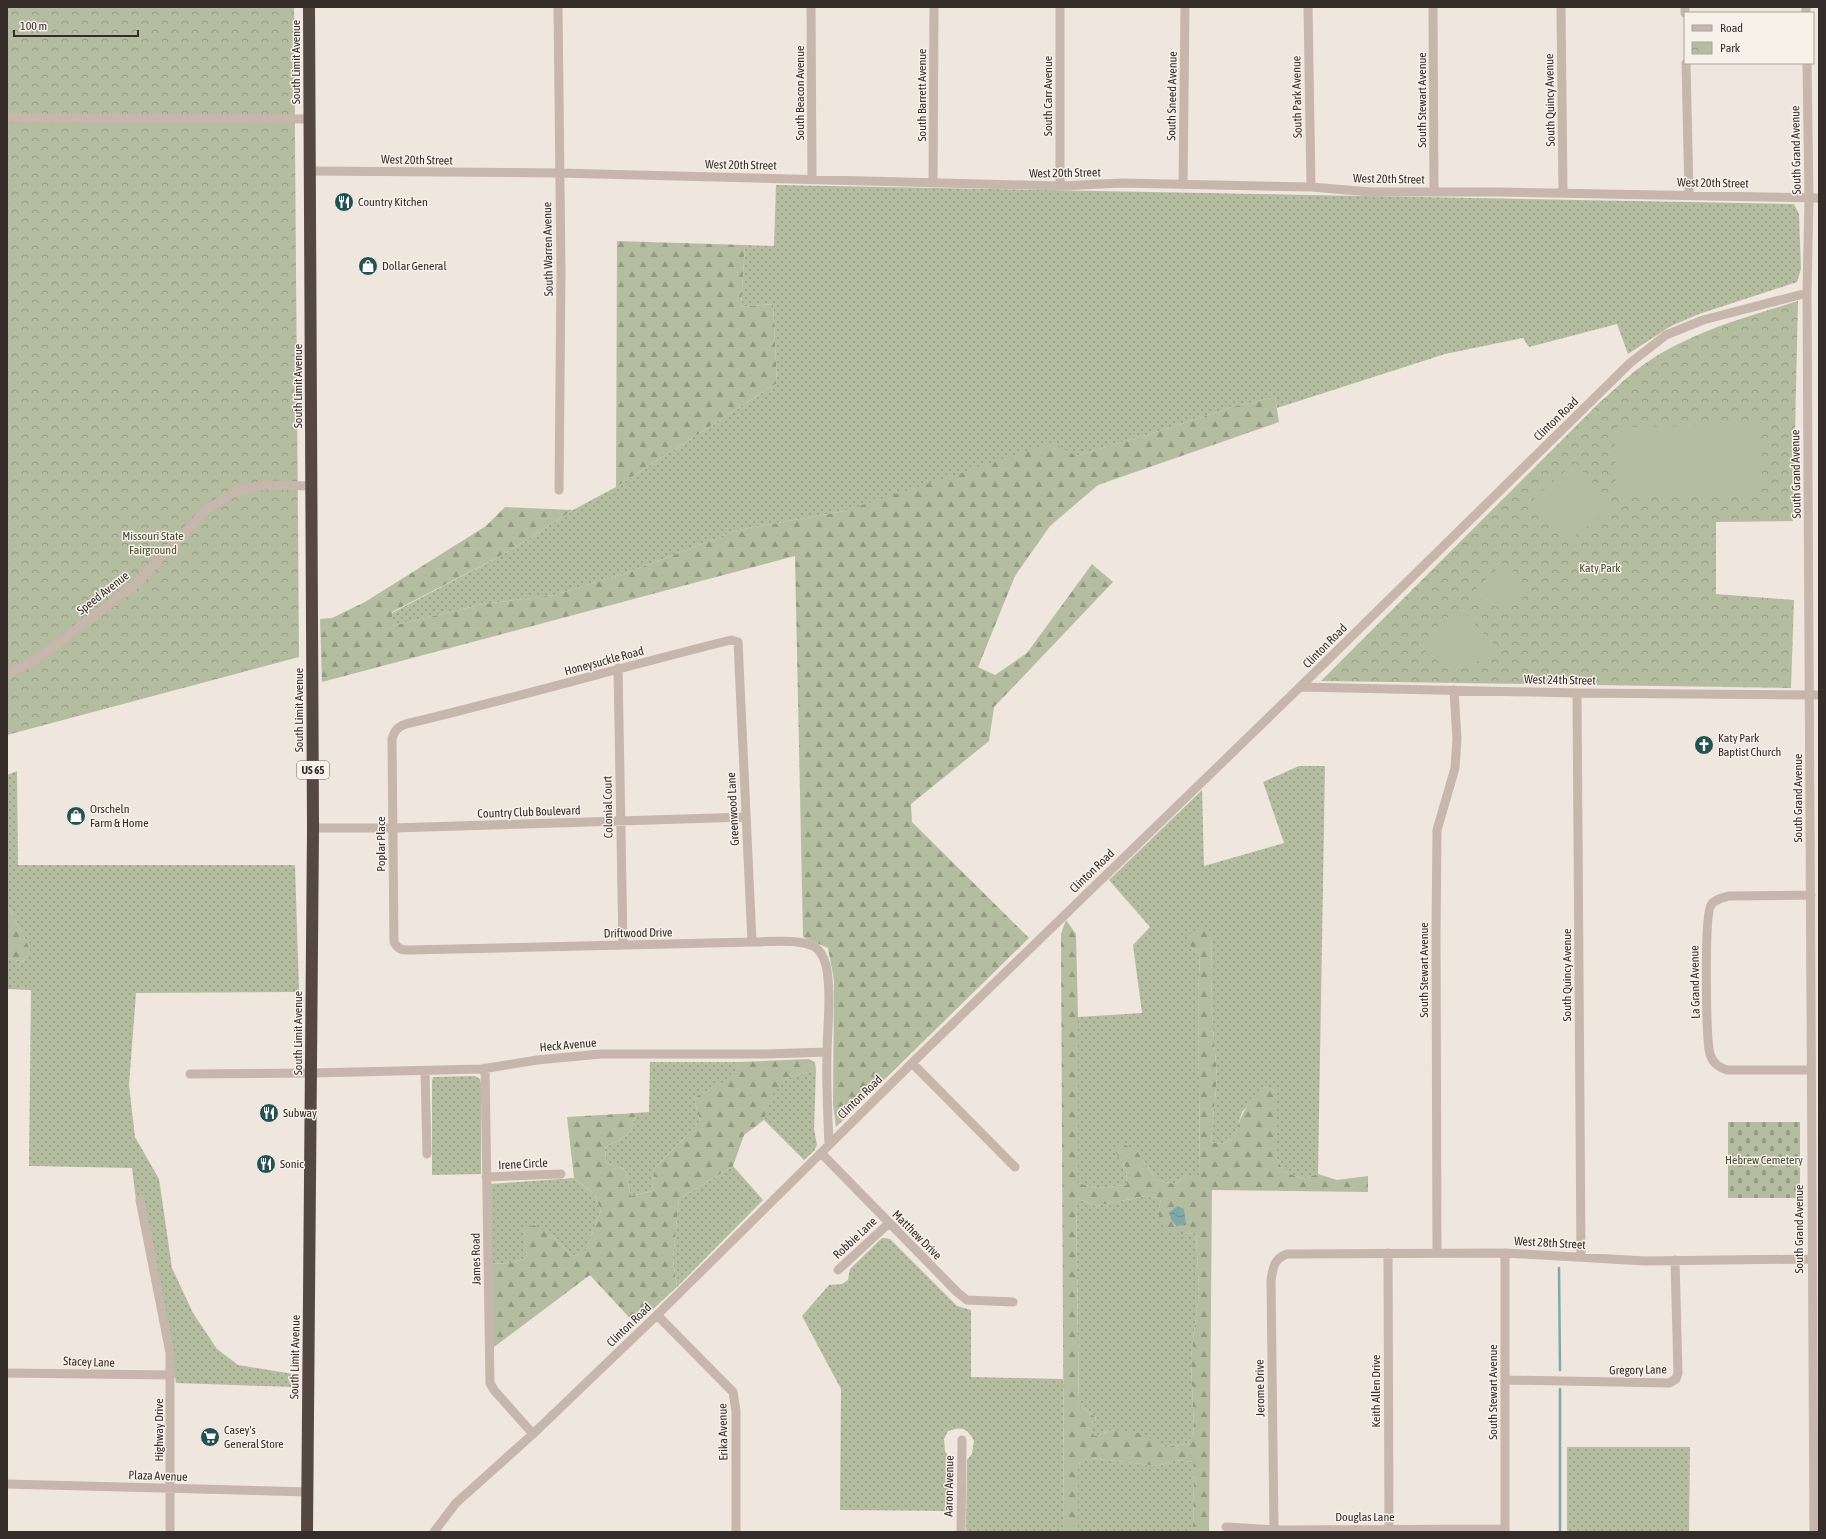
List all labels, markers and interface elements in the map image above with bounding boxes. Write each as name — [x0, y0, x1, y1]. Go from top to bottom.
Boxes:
scale bar — [14, 12, 138, 38]
legend — [1684, 12, 1814, 64]
text: 100 m — [20, 19, 47, 33]
street label: South Limit Avenue — [289, 20, 303, 104]
text: Road — [1720, 21, 1743, 35]
text: Park — [1720, 41, 1741, 55]
street label: South Beacon Avenue — [793, 46, 807, 140]
street label: South Barrett Avenue — [915, 49, 929, 141]
street label: South Sneed Avenue — [1164, 51, 1180, 141]
street label: South Stewart Avenue — [1415, 52, 1429, 148]
street label: South Quincy Avenue — [1542, 53, 1558, 147]
street label: South Carr Avenue — [1041, 56, 1055, 136]
street label: South Park Avenue — [1289, 56, 1305, 138]
street label: South Grand Avenue — [1788, 105, 1804, 195]
street label: West 20th Street — [381, 152, 453, 168]
street label: West 20th Street — [705, 157, 777, 173]
street label: West 20th Street — [1029, 165, 1101, 181]
street label: West 20th Street — [1353, 171, 1425, 187]
street label: West 20th Street — [1677, 175, 1749, 191]
restaurant icon: Country Kitchen — [333, 191, 355, 213]
place label: Country Kitchen — [358, 195, 428, 209]
street label: South Warren Avenue — [540, 202, 556, 296]
shop icon: Dollar General — [357, 255, 379, 277]
place label: Dollar General — [382, 259, 447, 273]
street label: South Limit Avenue — [291, 344, 305, 428]
street label: Clinton Road — [1531, 394, 1581, 444]
street label: South Grand Avenue — [1788, 429, 1804, 519]
park label: Missouri State Fairground — [122, 529, 184, 557]
park label: Katy Park — [1579, 561, 1621, 575]
street label: Speed Avenue — [74, 568, 132, 618]
street label: Clinton Road — [1300, 621, 1350, 671]
street label: Honeysuckle Road — [563, 644, 645, 678]
street label: South Limit Avenue — [292, 668, 306, 752]
street label: West 24th Street — [1524, 672, 1596, 688]
place label: Katy Park Baptist Church — [1718, 731, 1781, 759]
church icon: Katy Park Baptist Church — [1693, 734, 1715, 756]
street label: South Grand Avenue — [1791, 753, 1805, 843]
road number: US 65 — [297, 761, 329, 779]
street label: Greenwood Lane — [724, 772, 742, 846]
street label: Colonial Court — [600, 775, 616, 838]
place label: Orscheln Farm & Home — [90, 802, 149, 830]
street label: Country Club Boulevard — [477, 803, 581, 821]
shop icon: Orscheln Farm & Home — [65, 805, 87, 827]
street label: Poplar Place — [374, 816, 388, 872]
street label: Clinton Road — [1067, 846, 1117, 896]
street label: South Stewart Avenue — [1417, 922, 1431, 1018]
street label: Driftwood Drive — [604, 925, 672, 941]
street label: South Quincy Avenue — [1560, 928, 1574, 1022]
street label: La Grand Avenue — [1687, 945, 1703, 1019]
street label: South Limit Avenue — [291, 991, 305, 1075]
street label: Heck Avenue — [539, 1036, 597, 1054]
street label: Clinton Road — [835, 1072, 885, 1122]
restaurant icon: Subway — [258, 1102, 280, 1124]
place label: Subway — [283, 1106, 317, 1120]
restaurant icon: Sonic — [255, 1153, 277, 1175]
park label: Hebrew Cemetery — [1725, 1153, 1803, 1167]
street label: Irene Circle — [498, 1156, 548, 1172]
place label: Sonic — [280, 1157, 304, 1171]
street label: South Grand Avenue — [1792, 1184, 1806, 1274]
street label: Matthew Drive — [890, 1208, 944, 1262]
street label: Robbie Lane — [830, 1214, 880, 1262]
street label: James Road — [469, 1233, 483, 1285]
street label: West 28th Street — [1514, 1234, 1587, 1252]
street label: Clinton Road — [604, 1300, 654, 1350]
street label: South Limit Avenue — [287, 1315, 303, 1399]
street label: South Stewart Avenue — [1486, 1344, 1500, 1440]
street label: Stacey Lane — [63, 1354, 115, 1370]
street label: Keith Allen Drive — [1369, 1354, 1383, 1428]
street label: Jerome Drive — [1252, 1359, 1268, 1417]
street label: Gregory Lane — [1609, 1362, 1667, 1378]
street label: Highway Drive — [152, 1398, 166, 1462]
street label: Erika Avenue — [716, 1403, 730, 1461]
place label: Casey's General Store — [224, 1423, 284, 1451]
supermarket icon: Casey's General Store — [199, 1426, 221, 1448]
street label: Aaron Avenue — [941, 1455, 957, 1517]
street label: Plaza Avenue — [128, 1468, 188, 1484]
street label: Douglas Lane — [1335, 1510, 1395, 1524]

